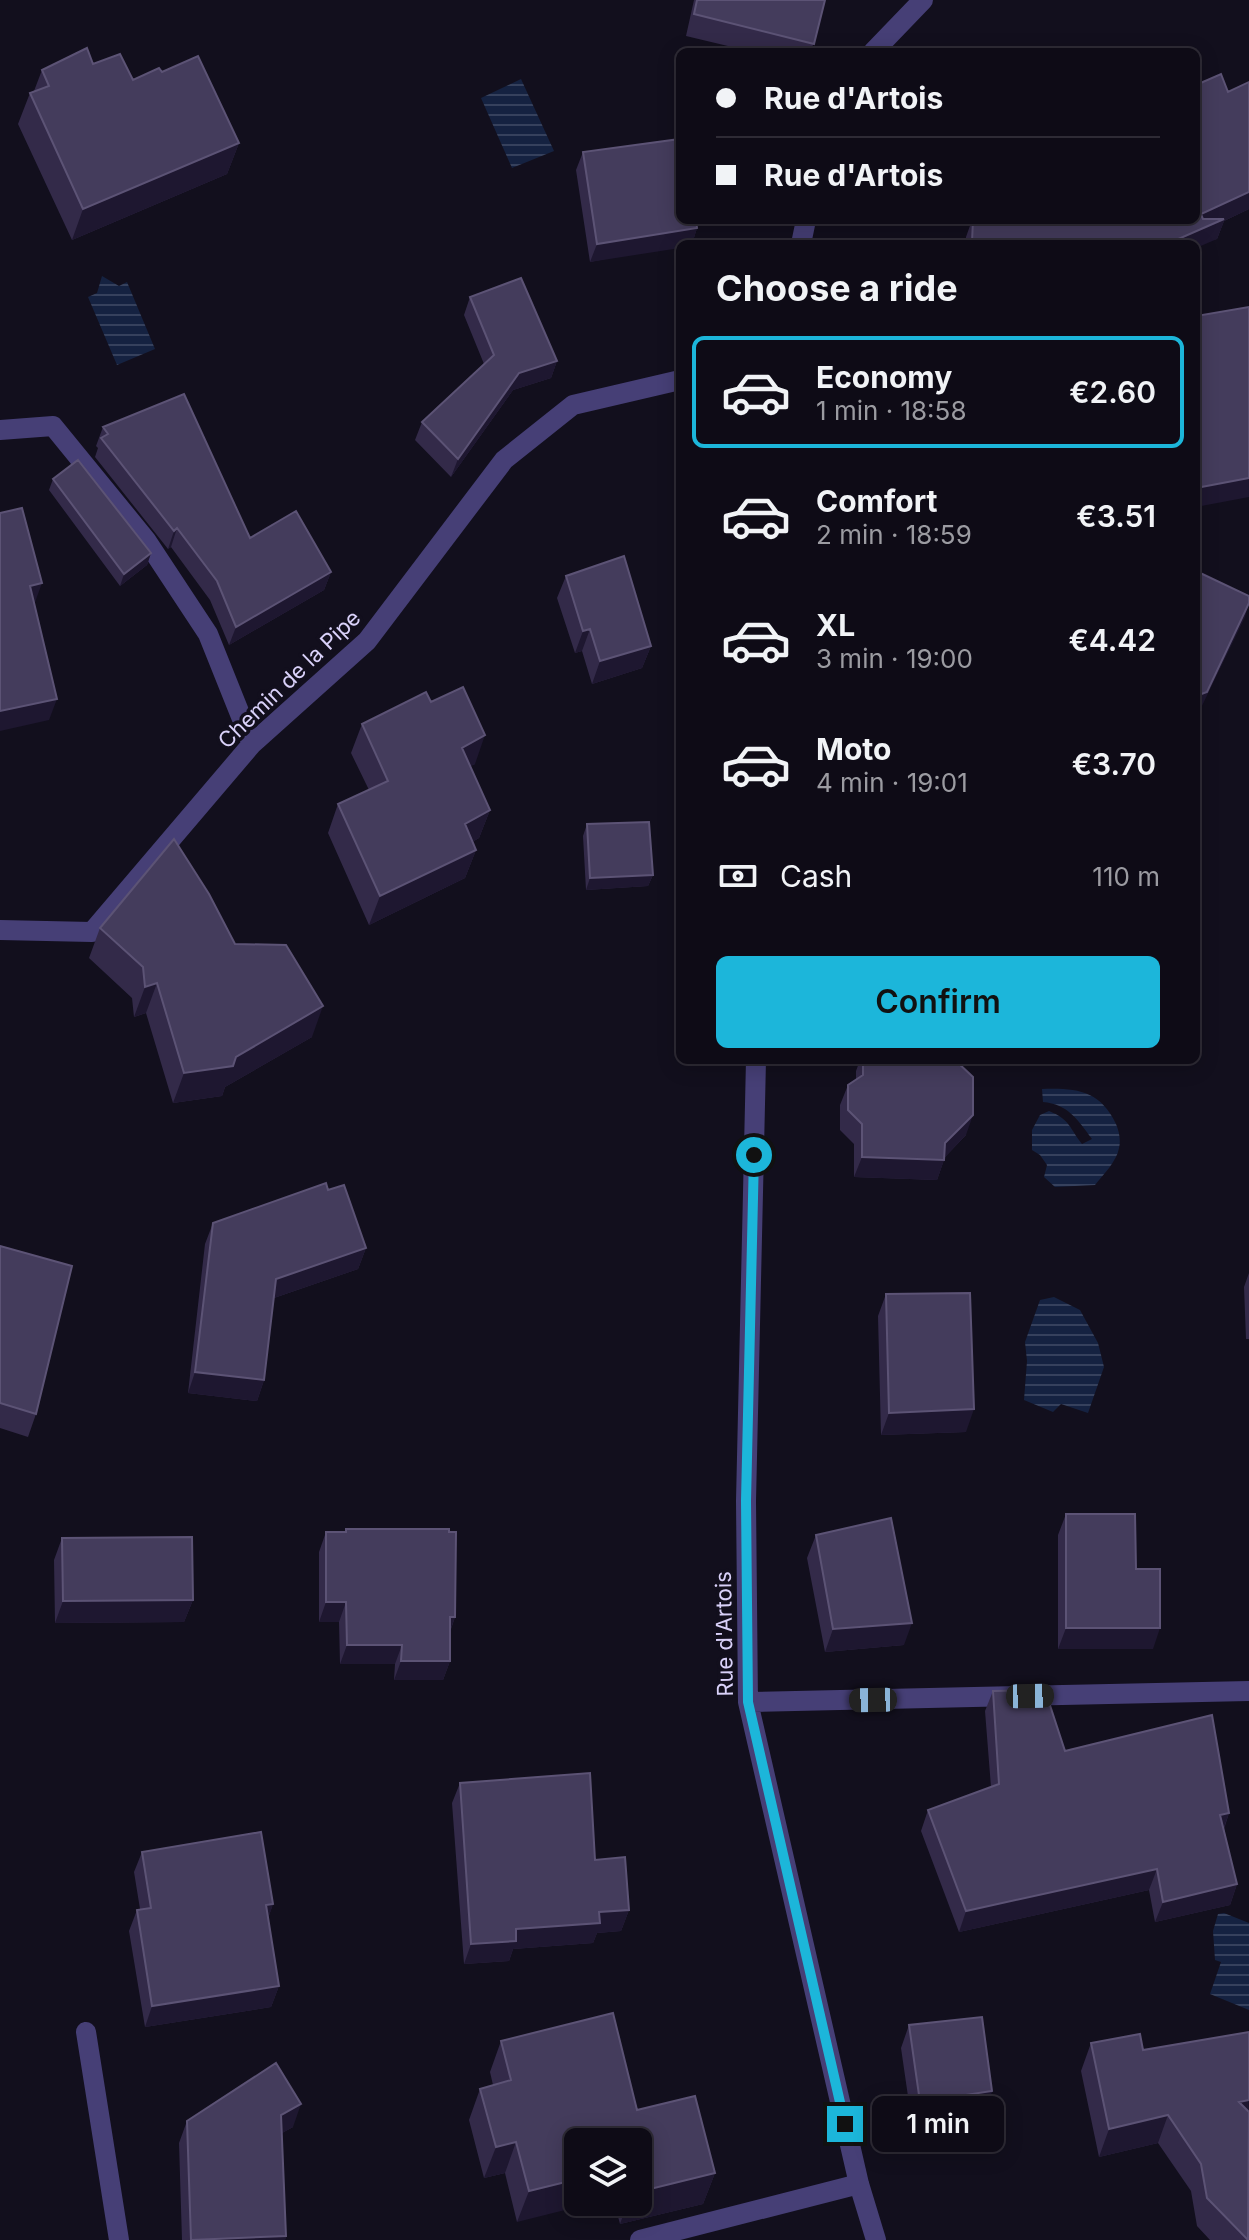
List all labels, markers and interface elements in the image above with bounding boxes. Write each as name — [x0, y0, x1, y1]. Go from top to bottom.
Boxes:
text: Rue d'Artois — [764, 80, 943, 116]
text: Rue d'Artois — [764, 157, 943, 193]
text: Choose a ride — [716, 266, 958, 310]
icon: car — [720, 356, 792, 428]
text: Economy — [816, 359, 952, 395]
text: €2.60 — [1069, 374, 1156, 410]
text: 1 min · 18:58 — [816, 395, 966, 426]
icon: car — [720, 480, 792, 552]
text: Comfort — [816, 483, 937, 519]
text: €3.51 — [1076, 498, 1156, 534]
text: 2 min · 18:59 — [816, 519, 972, 550]
street label: Chemin de la Pipe — [212, 604, 366, 754]
icon: car — [720, 604, 792, 676]
text: XL — [816, 607, 855, 643]
text: €4.42 — [1068, 622, 1156, 658]
text: 3 min · 19:00 — [816, 643, 973, 674]
icon: car — [720, 728, 792, 800]
text: Moto — [816, 731, 891, 767]
text: €3.70 — [1072, 746, 1156, 782]
text: 4 min · 19:01 — [816, 767, 968, 798]
icon: cash — [716, 854, 760, 898]
text: Cash — [780, 858, 852, 894]
text: 110 m — [1092, 861, 1160, 892]
button: Confirm — [716, 956, 1160, 1048]
route start — [736, 1137, 772, 1173]
street label: Rue d'Artois — [710, 1571, 738, 1697]
car — [1006, 1684, 1054, 1708]
car — [849, 1688, 897, 1712]
callout: 1 min — [873, 2096, 1005, 2152]
route end — [827, 2106, 863, 2142]
text: 1 min — [906, 2108, 970, 2139]
map controls — [564, 2128, 652, 2216]
button: layers — [564, 2128, 652, 2216]

